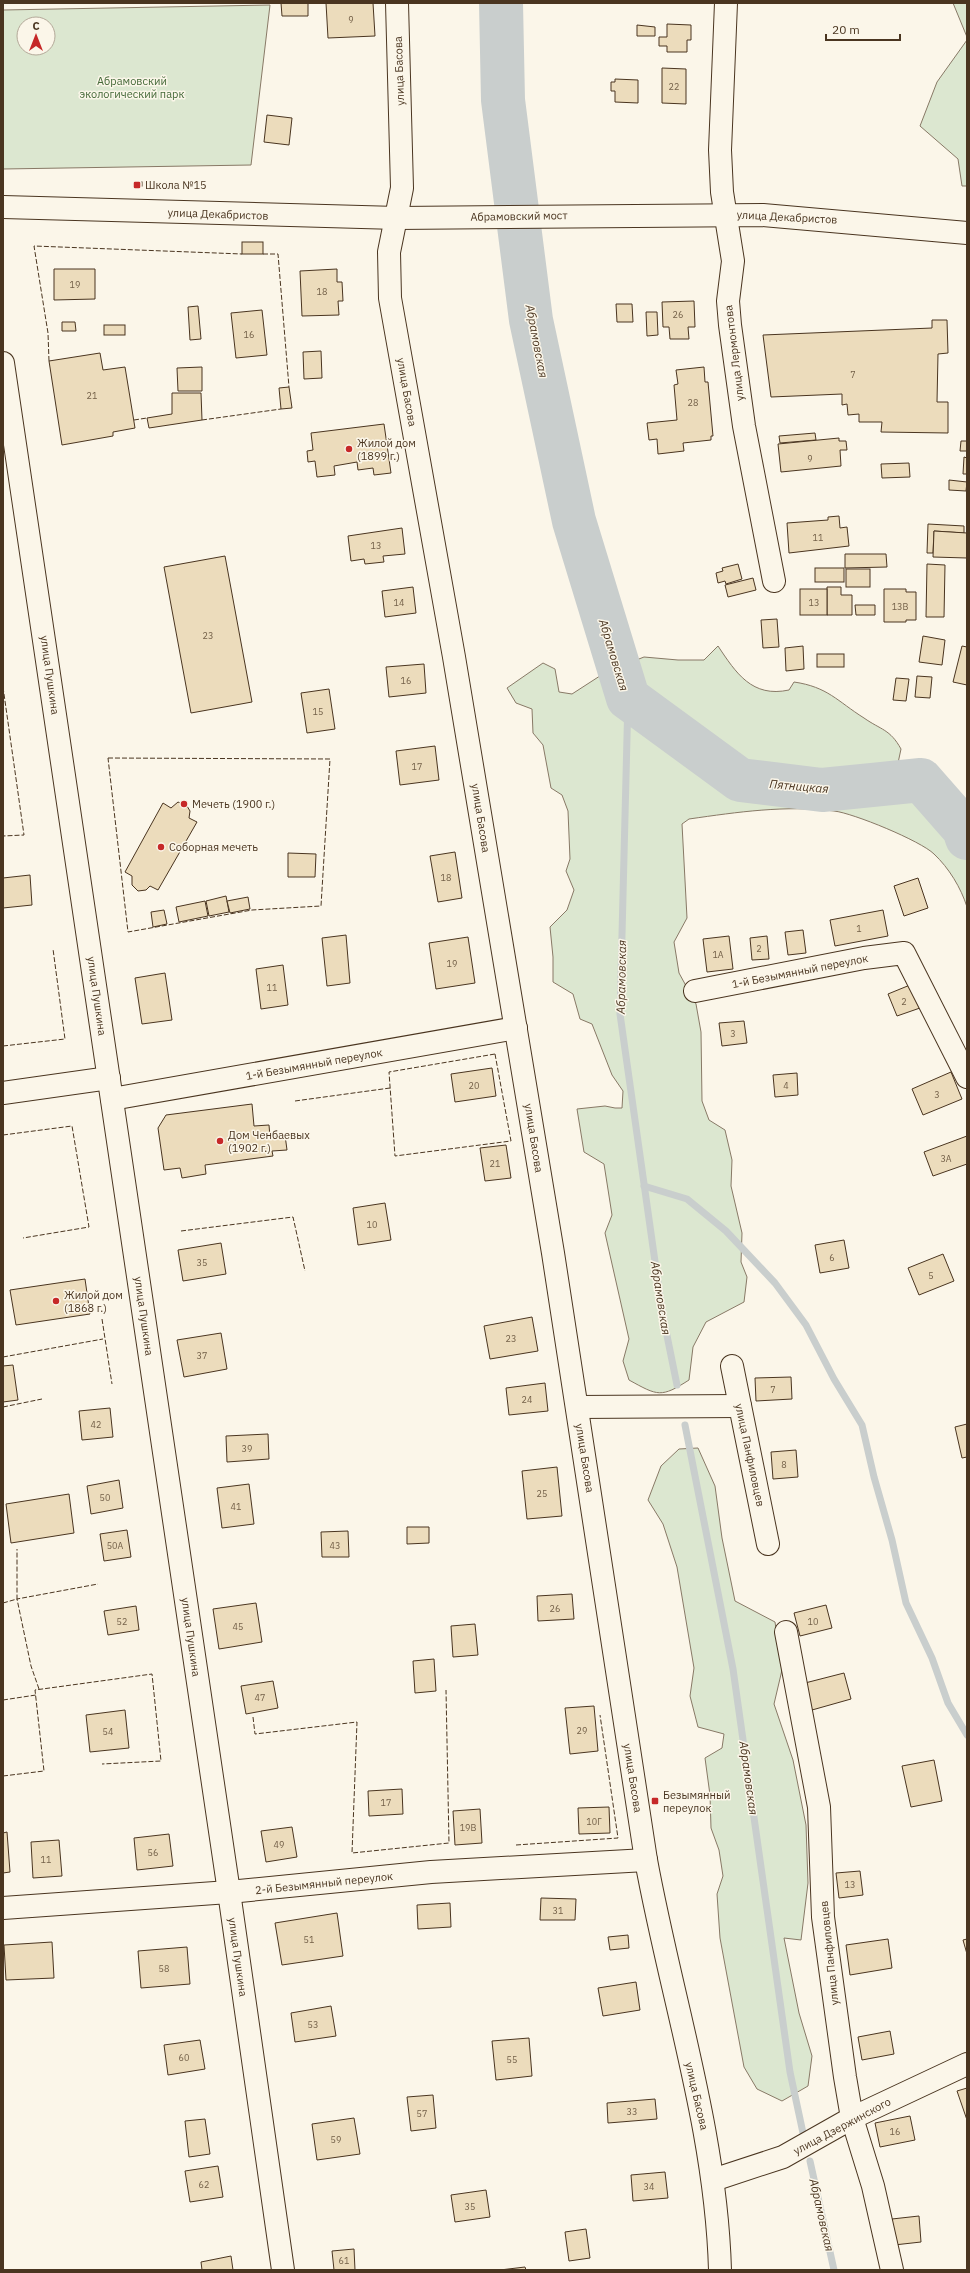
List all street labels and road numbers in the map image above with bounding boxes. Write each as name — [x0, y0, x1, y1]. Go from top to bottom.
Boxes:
street label: улица Басова — [391, 36, 407, 106]
street label: улица Декабристов — [167, 205, 269, 223]
street label: улица Декабристов — [736, 207, 838, 227]
street label: Абрамовский мост — [470, 208, 568, 224]
street label: улица Лермонтова — [721, 304, 747, 402]
street label: улица Басова — [394, 357, 420, 428]
street label: улица Пушкина — [38, 635, 63, 716]
street label: улица Басова — [469, 783, 493, 854]
street label: 1-й Безымянный переулок — [731, 951, 869, 991]
street label: улица Пушкина — [85, 956, 110, 1037]
street label: 1-й Безымянный переулок — [245, 1045, 383, 1083]
street label: улица Басова — [522, 1103, 546, 1174]
street label: улица Пушкина — [132, 1276, 157, 1357]
street label: улица Панфиловцев — [732, 1402, 768, 1508]
street label: улица Басова — [573, 1423, 597, 1494]
street label: улица Пушкина — [179, 1597, 204, 1678]
street label: улица Басова — [621, 1743, 645, 1814]
street label: 2-й Безымянный переулок — [254, 1869, 394, 1897]
street label: улица Панфиловцев — [817, 1900, 841, 2006]
street label: улица Пушкина — [226, 1917, 251, 1998]
street label: улица Басова — [682, 2061, 712, 2132]
street label: улица Дзержинского — [791, 2094, 893, 2158]

